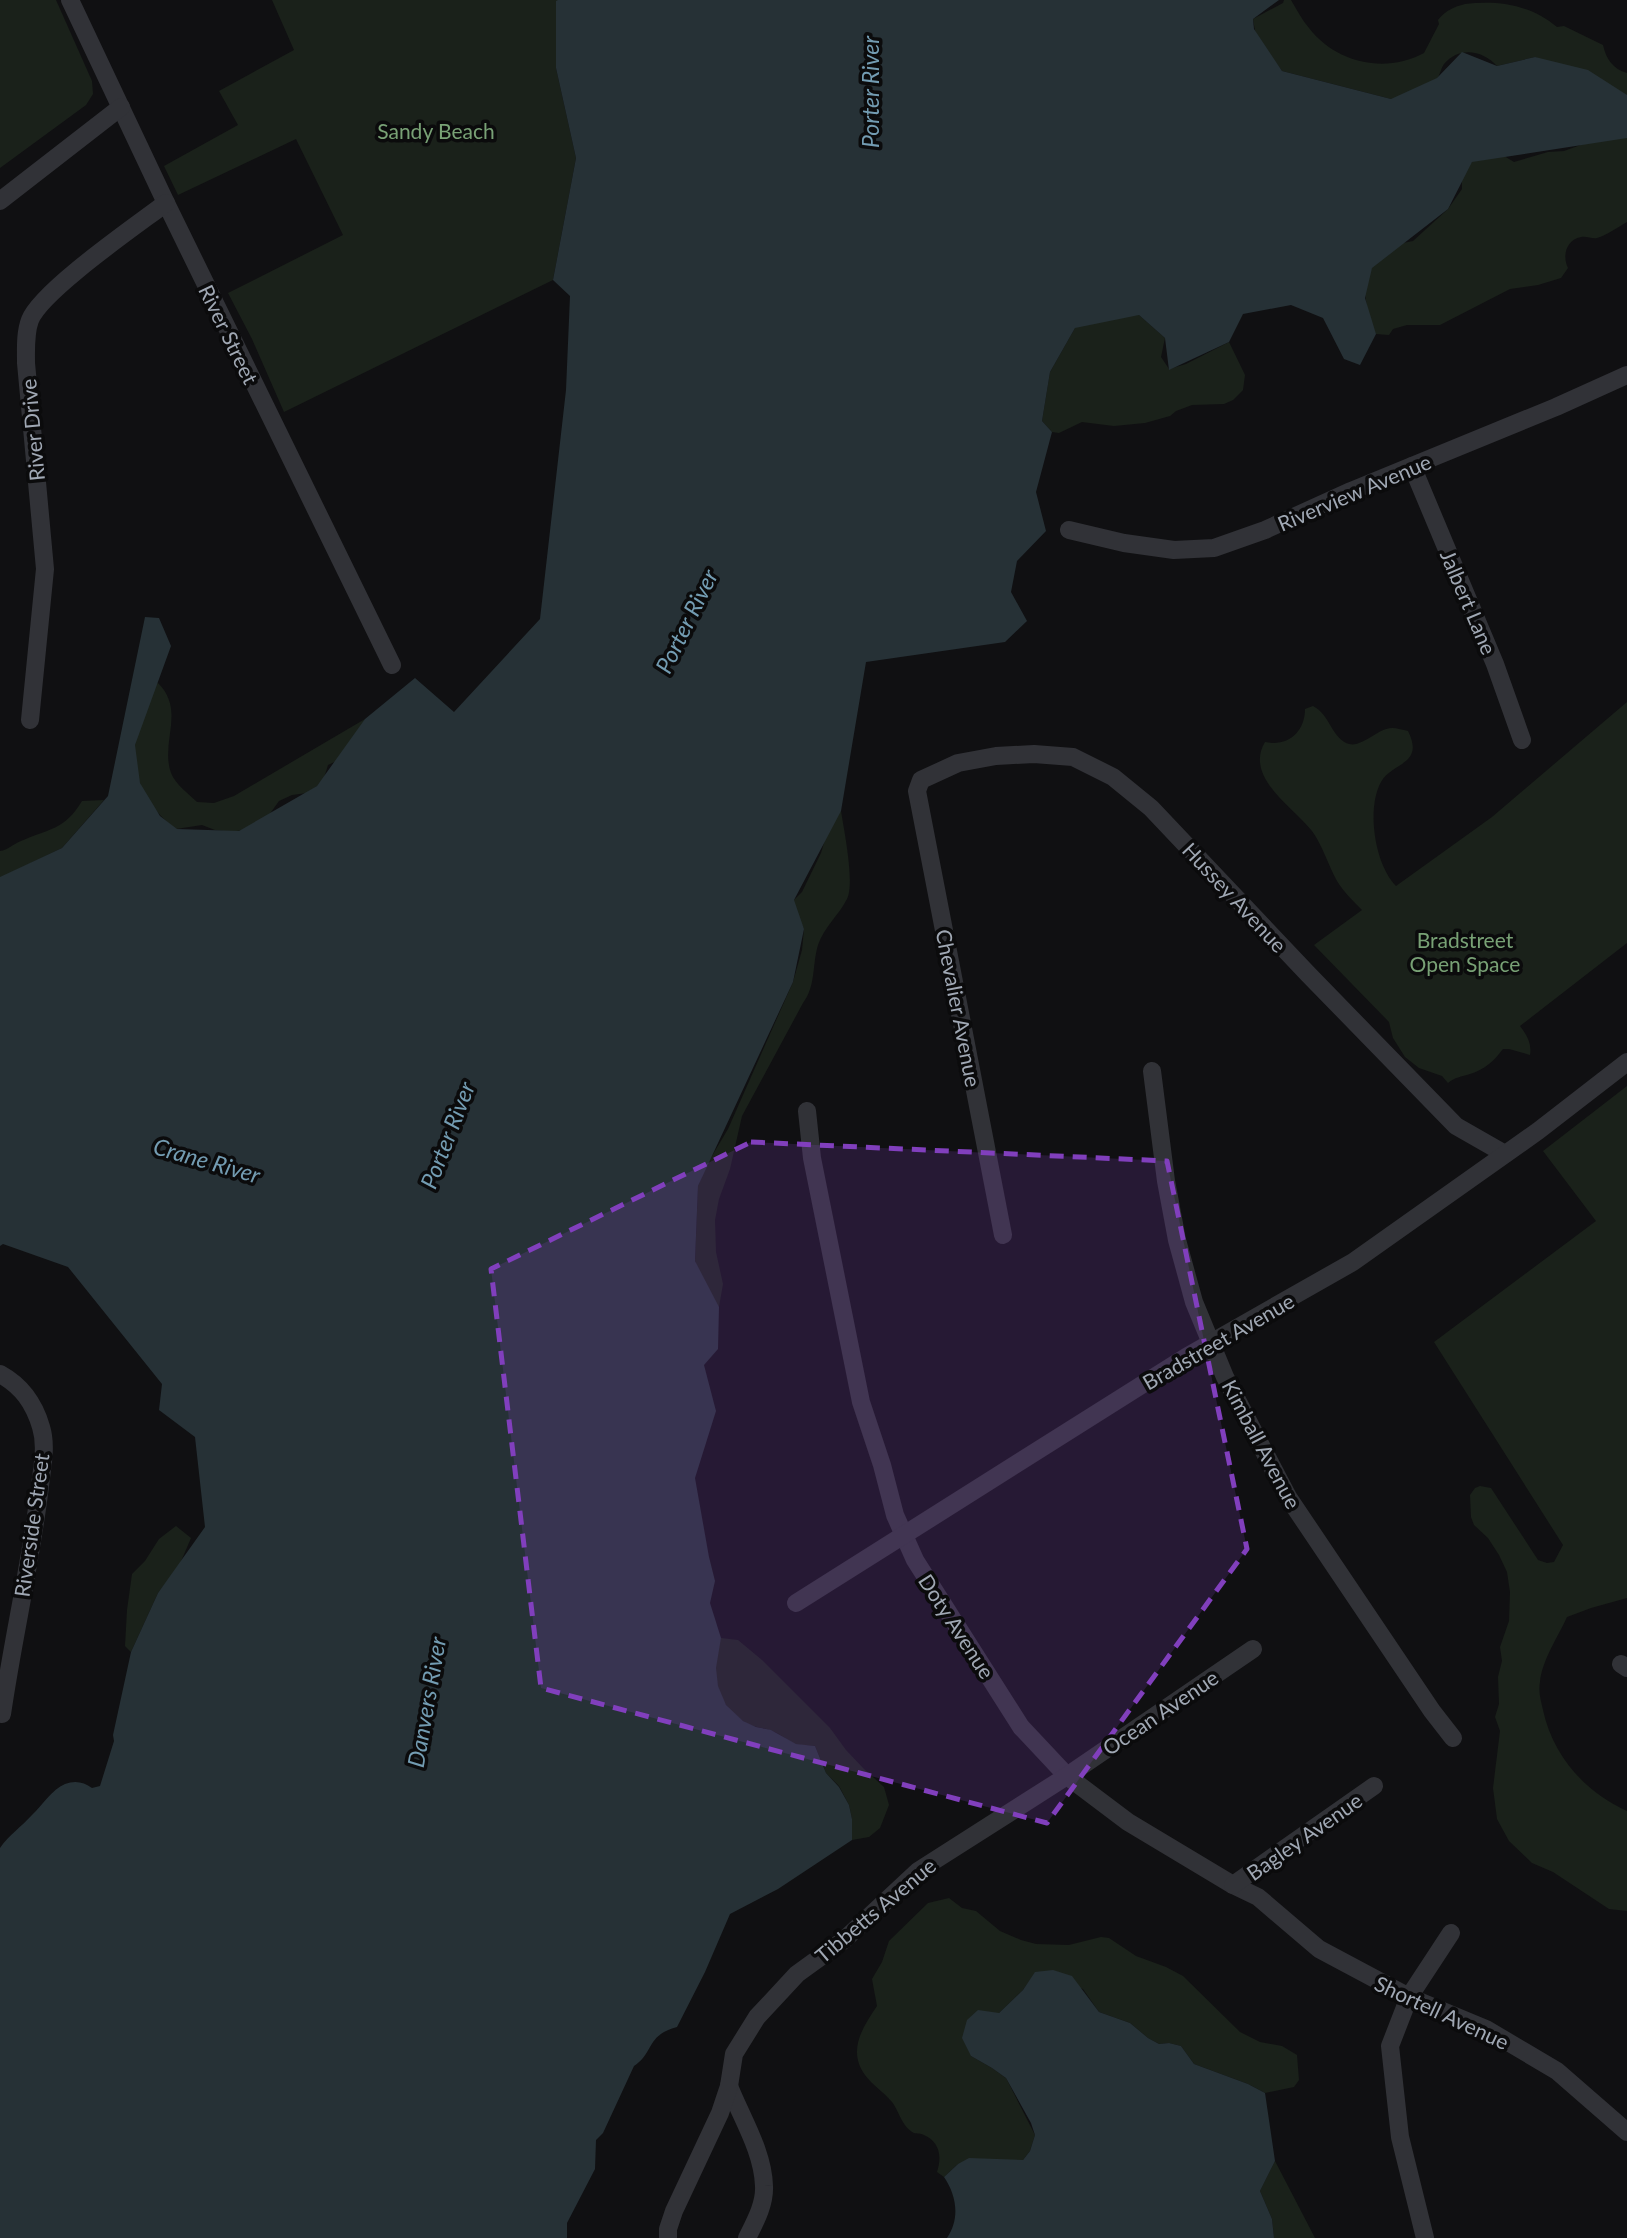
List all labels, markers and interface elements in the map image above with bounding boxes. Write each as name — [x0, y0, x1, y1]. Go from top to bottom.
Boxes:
water label: Porter River — [856, 35, 884, 148]
park label: Sandy Beach — [377, 118, 495, 143]
street label: River Street — [194, 280, 264, 388]
street label: River Drive — [15, 378, 49, 482]
street label: Riverview Avenue — [1273, 448, 1435, 536]
street label: Jalbert Lane — [1436, 546, 1502, 658]
water label: Porter River — [649, 563, 724, 677]
street label: Hussey Avenue — [1178, 837, 1292, 957]
street label: Chevalier Avenue — [931, 927, 987, 1089]
park label: Bradstreet Open Space — [1410, 927, 1520, 976]
water label: Porter River — [414, 1077, 481, 1192]
water label: Crane River — [150, 1131, 265, 1189]
street label: Bradstreet Avenue — [1138, 1288, 1298, 1394]
street label: Kimball Avenue — [1218, 1375, 1306, 1513]
street label: Riverside Street — [9, 1451, 54, 1598]
street label: Doty Avenue — [914, 1569, 1000, 1683]
water label: Danvers River — [401, 1633, 451, 1769]
street label: Ocean Avenue — [1097, 1664, 1223, 1760]
street label: Bagley Avenue — [1242, 1787, 1366, 1885]
street label: Tibbetts Avenue — [810, 1852, 940, 1968]
street label: Shortell Avenue — [1371, 1970, 1513, 2054]

